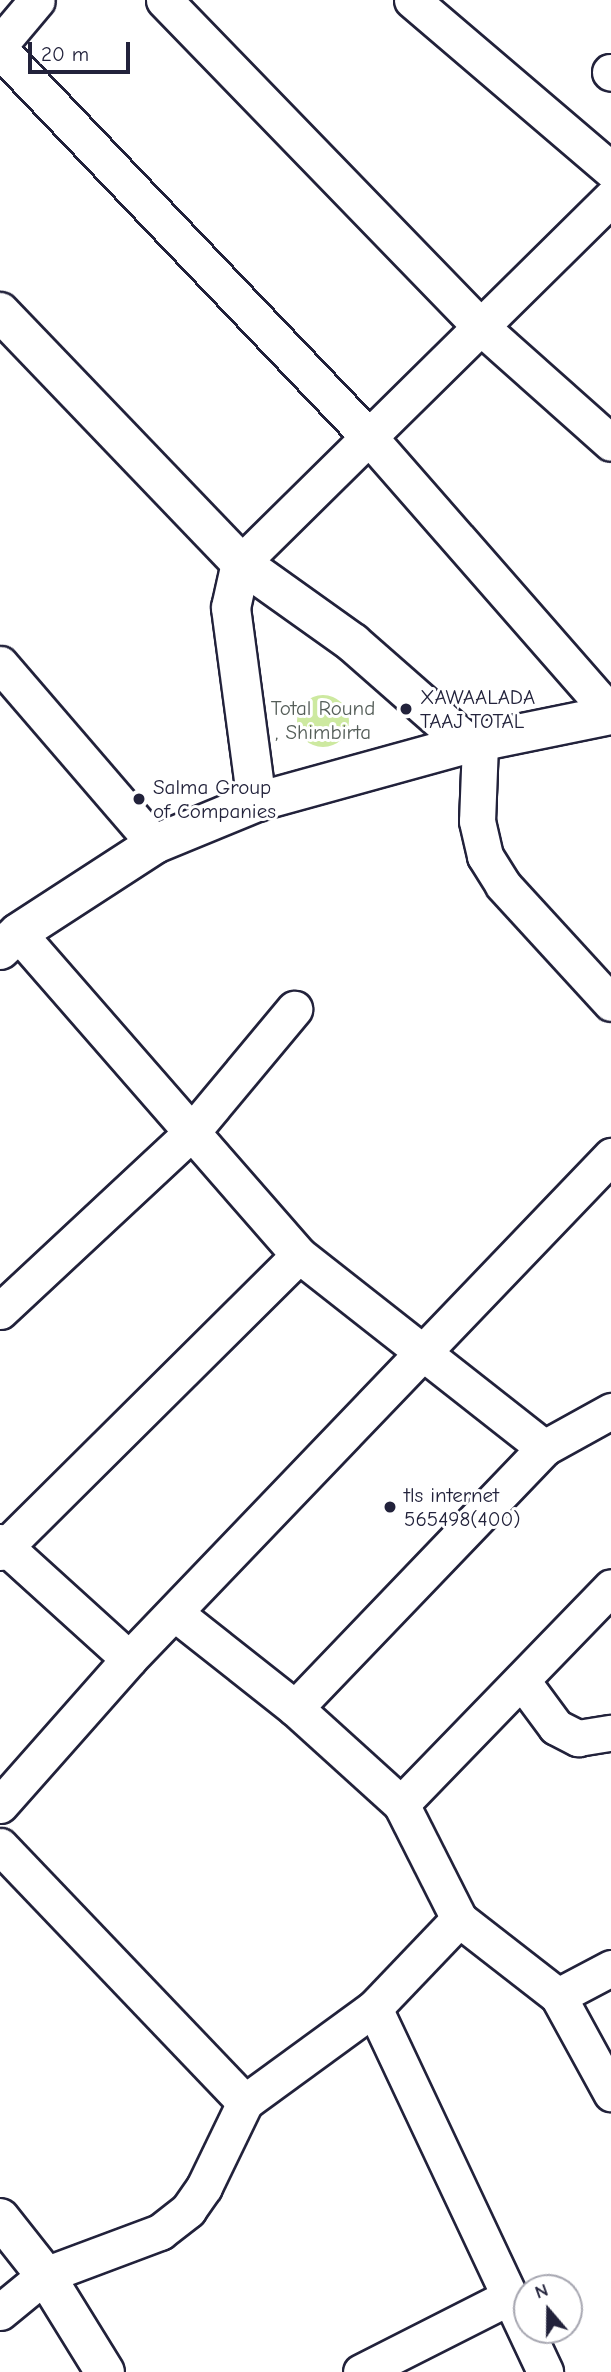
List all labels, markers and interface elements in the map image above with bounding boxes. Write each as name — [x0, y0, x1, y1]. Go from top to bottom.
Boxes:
scale bar — [32, 28, 133, 72]
text: 20 m — [41, 42, 89, 66]
place label: XAWAALADA TAAJ TOTAL — [420, 684, 535, 734]
park label: Total Round , Shimbirta — [271, 695, 375, 745]
marker: XAWAALADA TAAJ TOTAL — [398, 701, 414, 717]
place label: Salma Group of Companies — [153, 774, 276, 824]
marker: Salma Group of Companies — [131, 791, 147, 807]
place label: tls internet 565498(400) — [404, 1482, 521, 1532]
marker: tls internet 565498(400) — [382, 1499, 398, 1515]
north arrow — [513, 2274, 583, 2344]
text: N — [532, 2279, 551, 2304]

